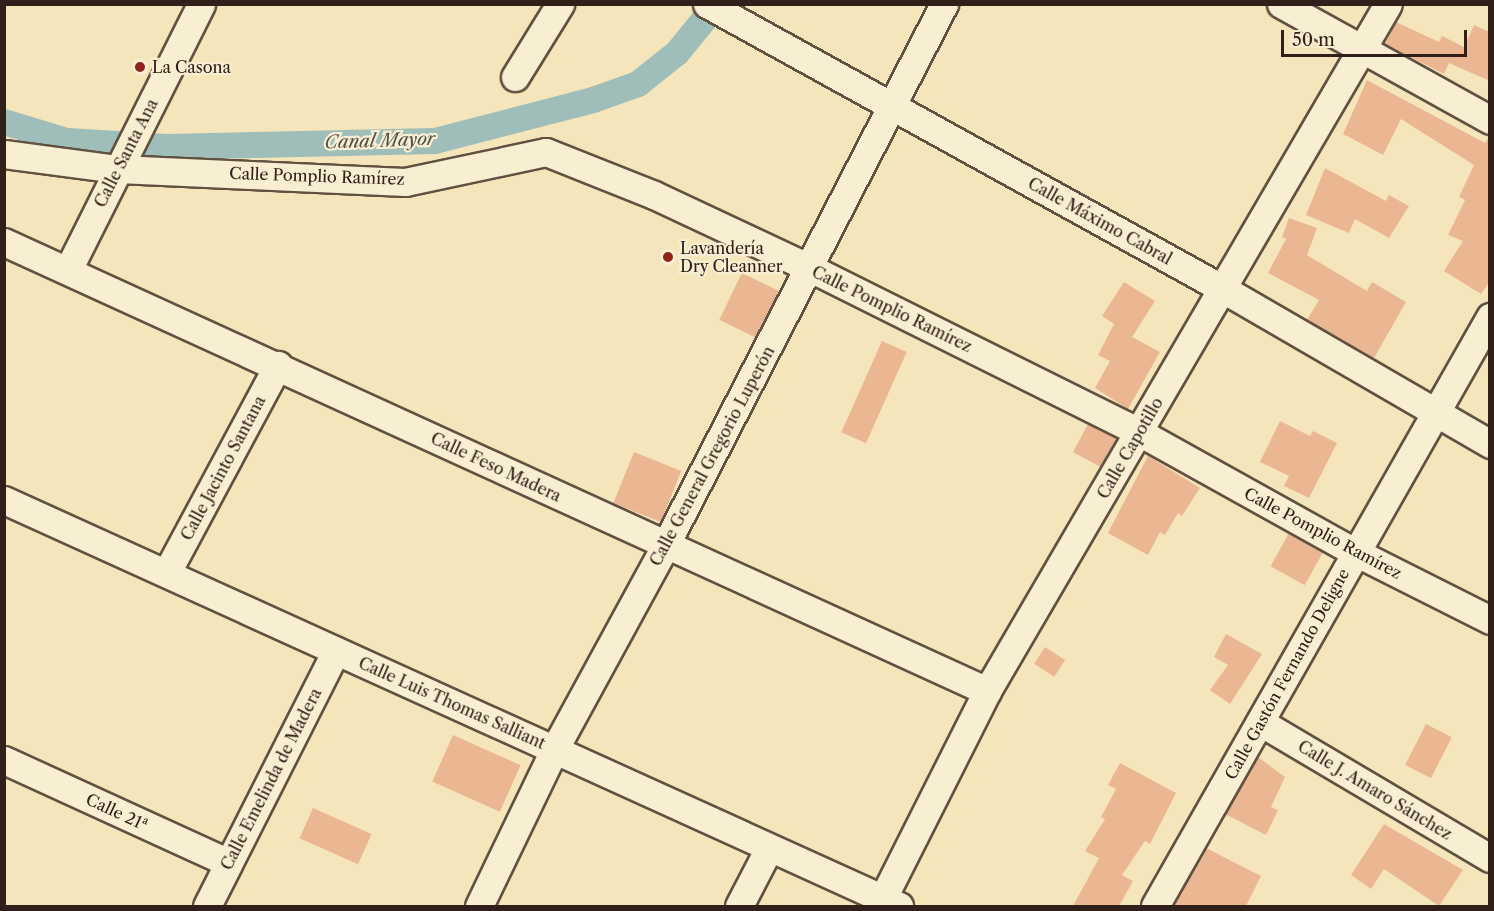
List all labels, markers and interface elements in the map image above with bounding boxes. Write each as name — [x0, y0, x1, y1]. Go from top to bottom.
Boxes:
scale bar — [1284, 18, 1470, 56]
text: 50 m — [1292, 29, 1335, 51]
place label: La Casona — [152, 57, 231, 77]
marker: La Casona — [133, 60, 147, 74]
street label: Calle Santa Ana — [90, 95, 162, 211]
water label: Canal Mayor — [324, 128, 436, 154]
street label: Calle Pomplio Ramírez — [229, 163, 405, 189]
street label: Calle Máximo Cabral — [1025, 173, 1175, 269]
place label: Lavandería Dry Cleanner — [680, 238, 783, 276]
marker: Lavandería Dry Cleanner — [661, 250, 675, 264]
street label: Calle Pomplio Ramírez — [809, 262, 975, 356]
street label: Calle General Gregorio Luperón — [646, 343, 778, 569]
street label: Calle Jacinto Santana — [177, 392, 269, 544]
street label: Calle Capotillo — [1093, 394, 1167, 502]
street label: Calle Feso Madera — [428, 428, 564, 506]
street label: Calle Pomplio Ramírez — [1241, 483, 1405, 583]
street label: Calle Gastón Fernando Deligne — [1221, 565, 1353, 783]
street label: Calle Luis Thomas Salliant — [355, 653, 549, 753]
street label: Calle Emelinda de Madera — [217, 685, 325, 873]
street label: Calle J. Amaro Sánchez — [1294, 736, 1456, 844]
street label: Calle 21ª — [83, 789, 151, 835]

